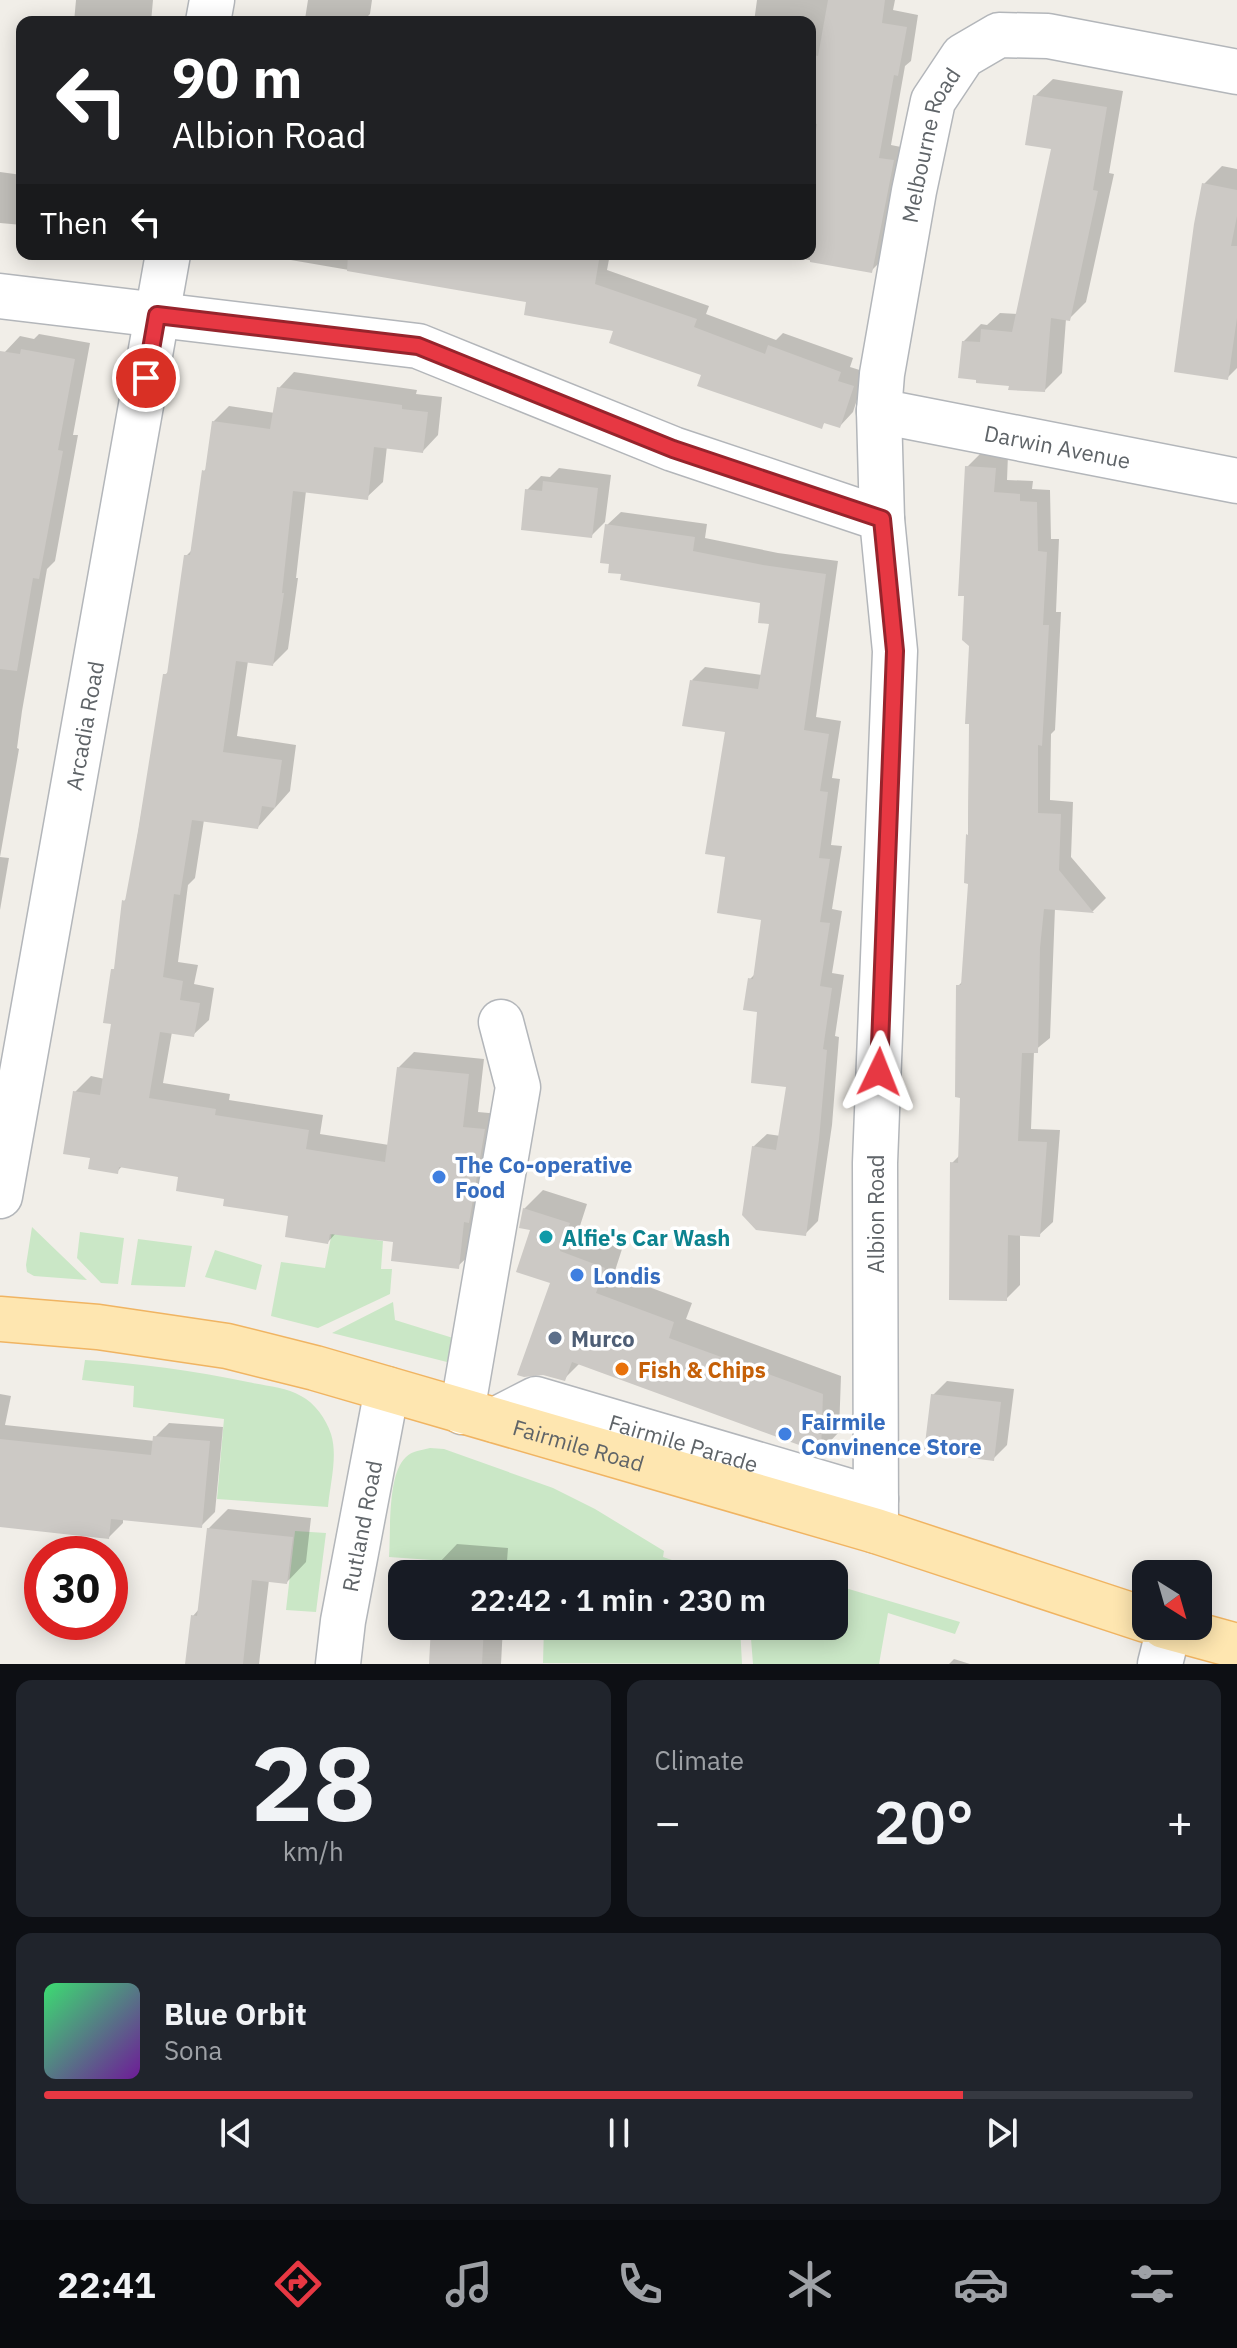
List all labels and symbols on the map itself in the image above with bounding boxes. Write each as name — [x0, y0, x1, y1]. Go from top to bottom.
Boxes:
street label: Melbourne Road — [894, 61, 966, 225]
pin — [112, 344, 180, 412]
street label: Darwin Avenue — [982, 417, 1133, 474]
street label: Arcadia Road — [58, 659, 110, 792]
position arrow — [837, 1030, 921, 1114]
place label: The Co-operative Food — [455, 1150, 632, 1204]
street label: Albion Road — [861, 1155, 890, 1273]
marker: The Co-operative Food — [430, 1168, 448, 1186]
place label: Alfie's Car Wash — [562, 1223, 730, 1252]
marker: Alfie's Car Wash — [537, 1228, 555, 1246]
place label: Londis — [593, 1261, 661, 1290]
marker: Londis — [568, 1266, 586, 1284]
place label: Murco — [571, 1324, 635, 1353]
marker: Murco — [546, 1329, 564, 1347]
place label: Fish & Chips — [638, 1355, 766, 1384]
marker: Fish & Chips — [613, 1360, 631, 1378]
street label: Fairmile Parade — [606, 1407, 762, 1478]
place label: Fairmile Convinence Store — [801, 1407, 982, 1461]
street label: Fairmile Road — [510, 1412, 648, 1477]
marker: Fairmile Convinence Store — [776, 1425, 794, 1443]
street label: Rutland Road — [334, 1458, 388, 1594]
speed limit sign: 30 — [24, 1536, 128, 1640]
north arrow — [1132, 1560, 1212, 1640]

